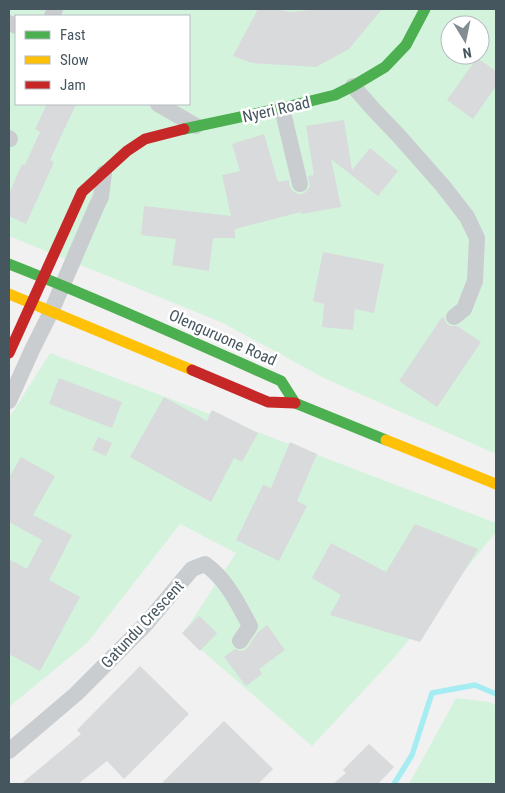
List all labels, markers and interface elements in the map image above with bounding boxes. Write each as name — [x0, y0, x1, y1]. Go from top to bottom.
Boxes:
legend — [15, 15, 190, 105]
north arrow — [440, 15, 490, 65]
text: Fast — [60, 26, 85, 44]
text: N — [462, 44, 473, 61]
text: Slow — [60, 51, 89, 69]
text: Jam — [60, 76, 86, 94]
street label: Nyeri Road — [241, 93, 312, 126]
street label: Olenguruone Road — [166, 305, 280, 370]
street label: Gatundu Crescent — [97, 576, 188, 672]

